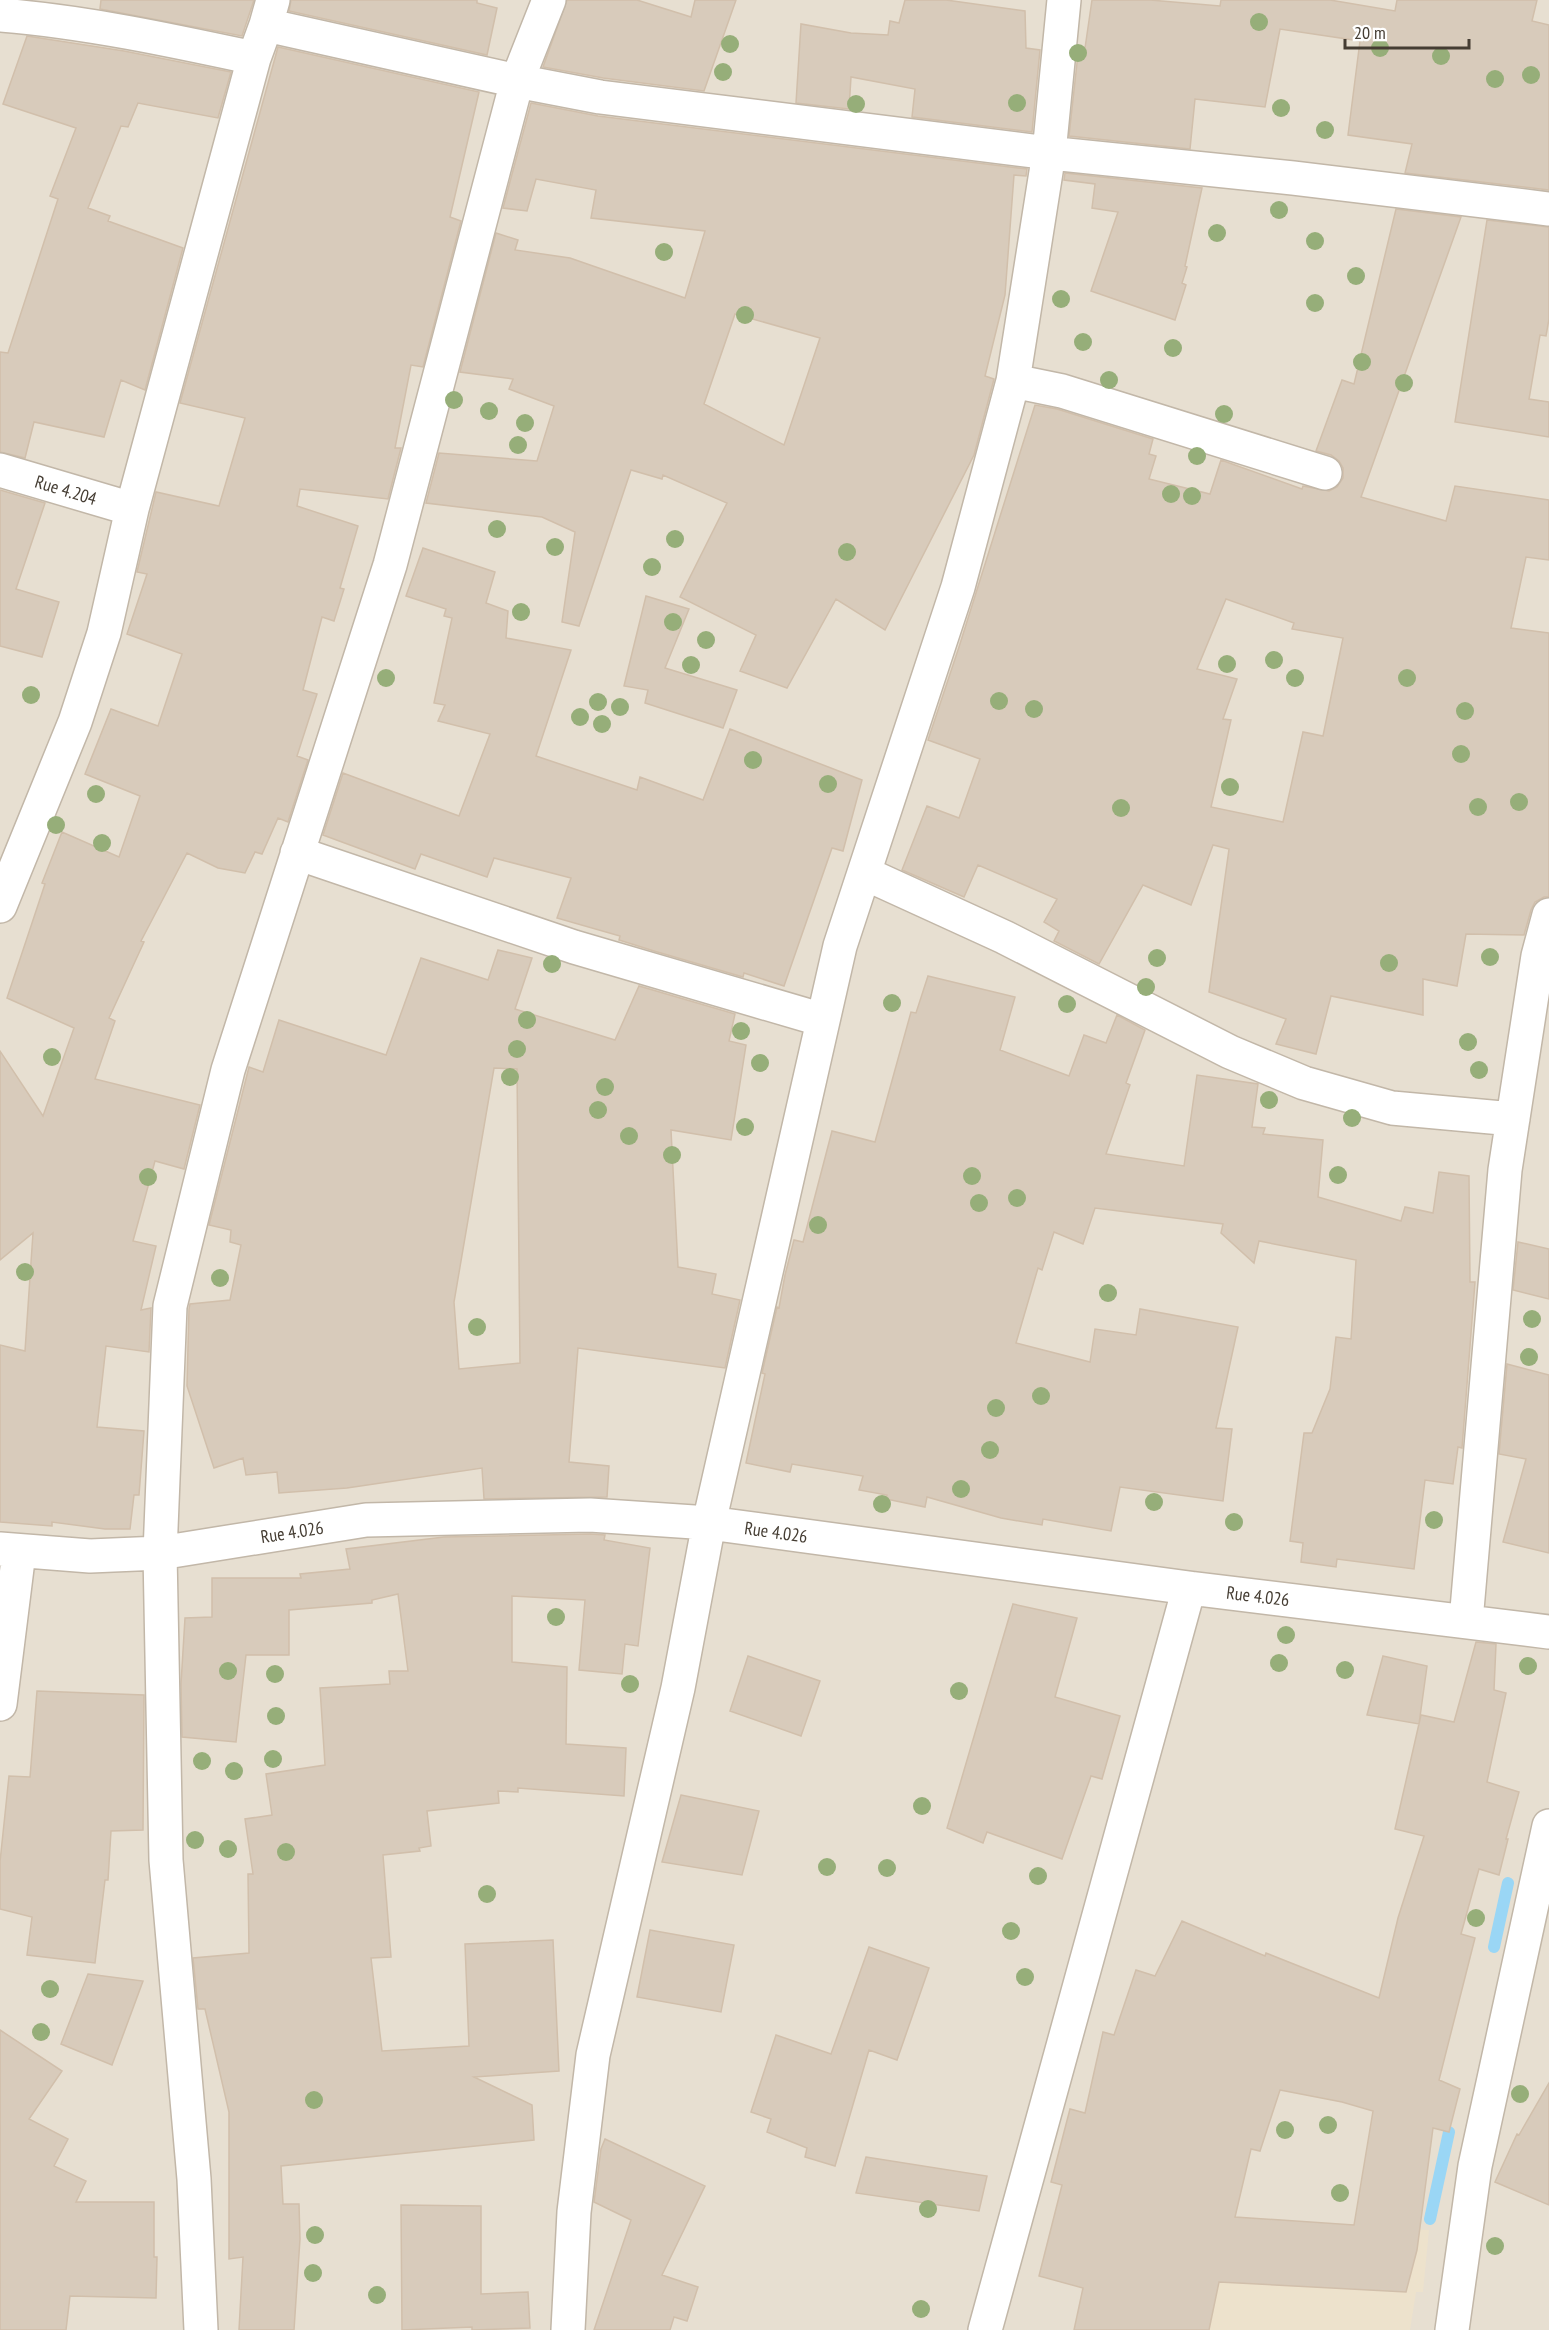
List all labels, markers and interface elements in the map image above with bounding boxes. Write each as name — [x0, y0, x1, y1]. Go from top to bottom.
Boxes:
scale bar — [1345, 12, 1470, 50]
text: 20 m — [1354, 21, 1386, 44]
street label: Rue 4.204 — [32, 470, 100, 510]
street label: Rue 4.026 — [259, 1516, 325, 1548]
street label: Rue 4.026 — [743, 1516, 809, 1548]
street label: Rue 4.026 — [1225, 1581, 1291, 1611]

